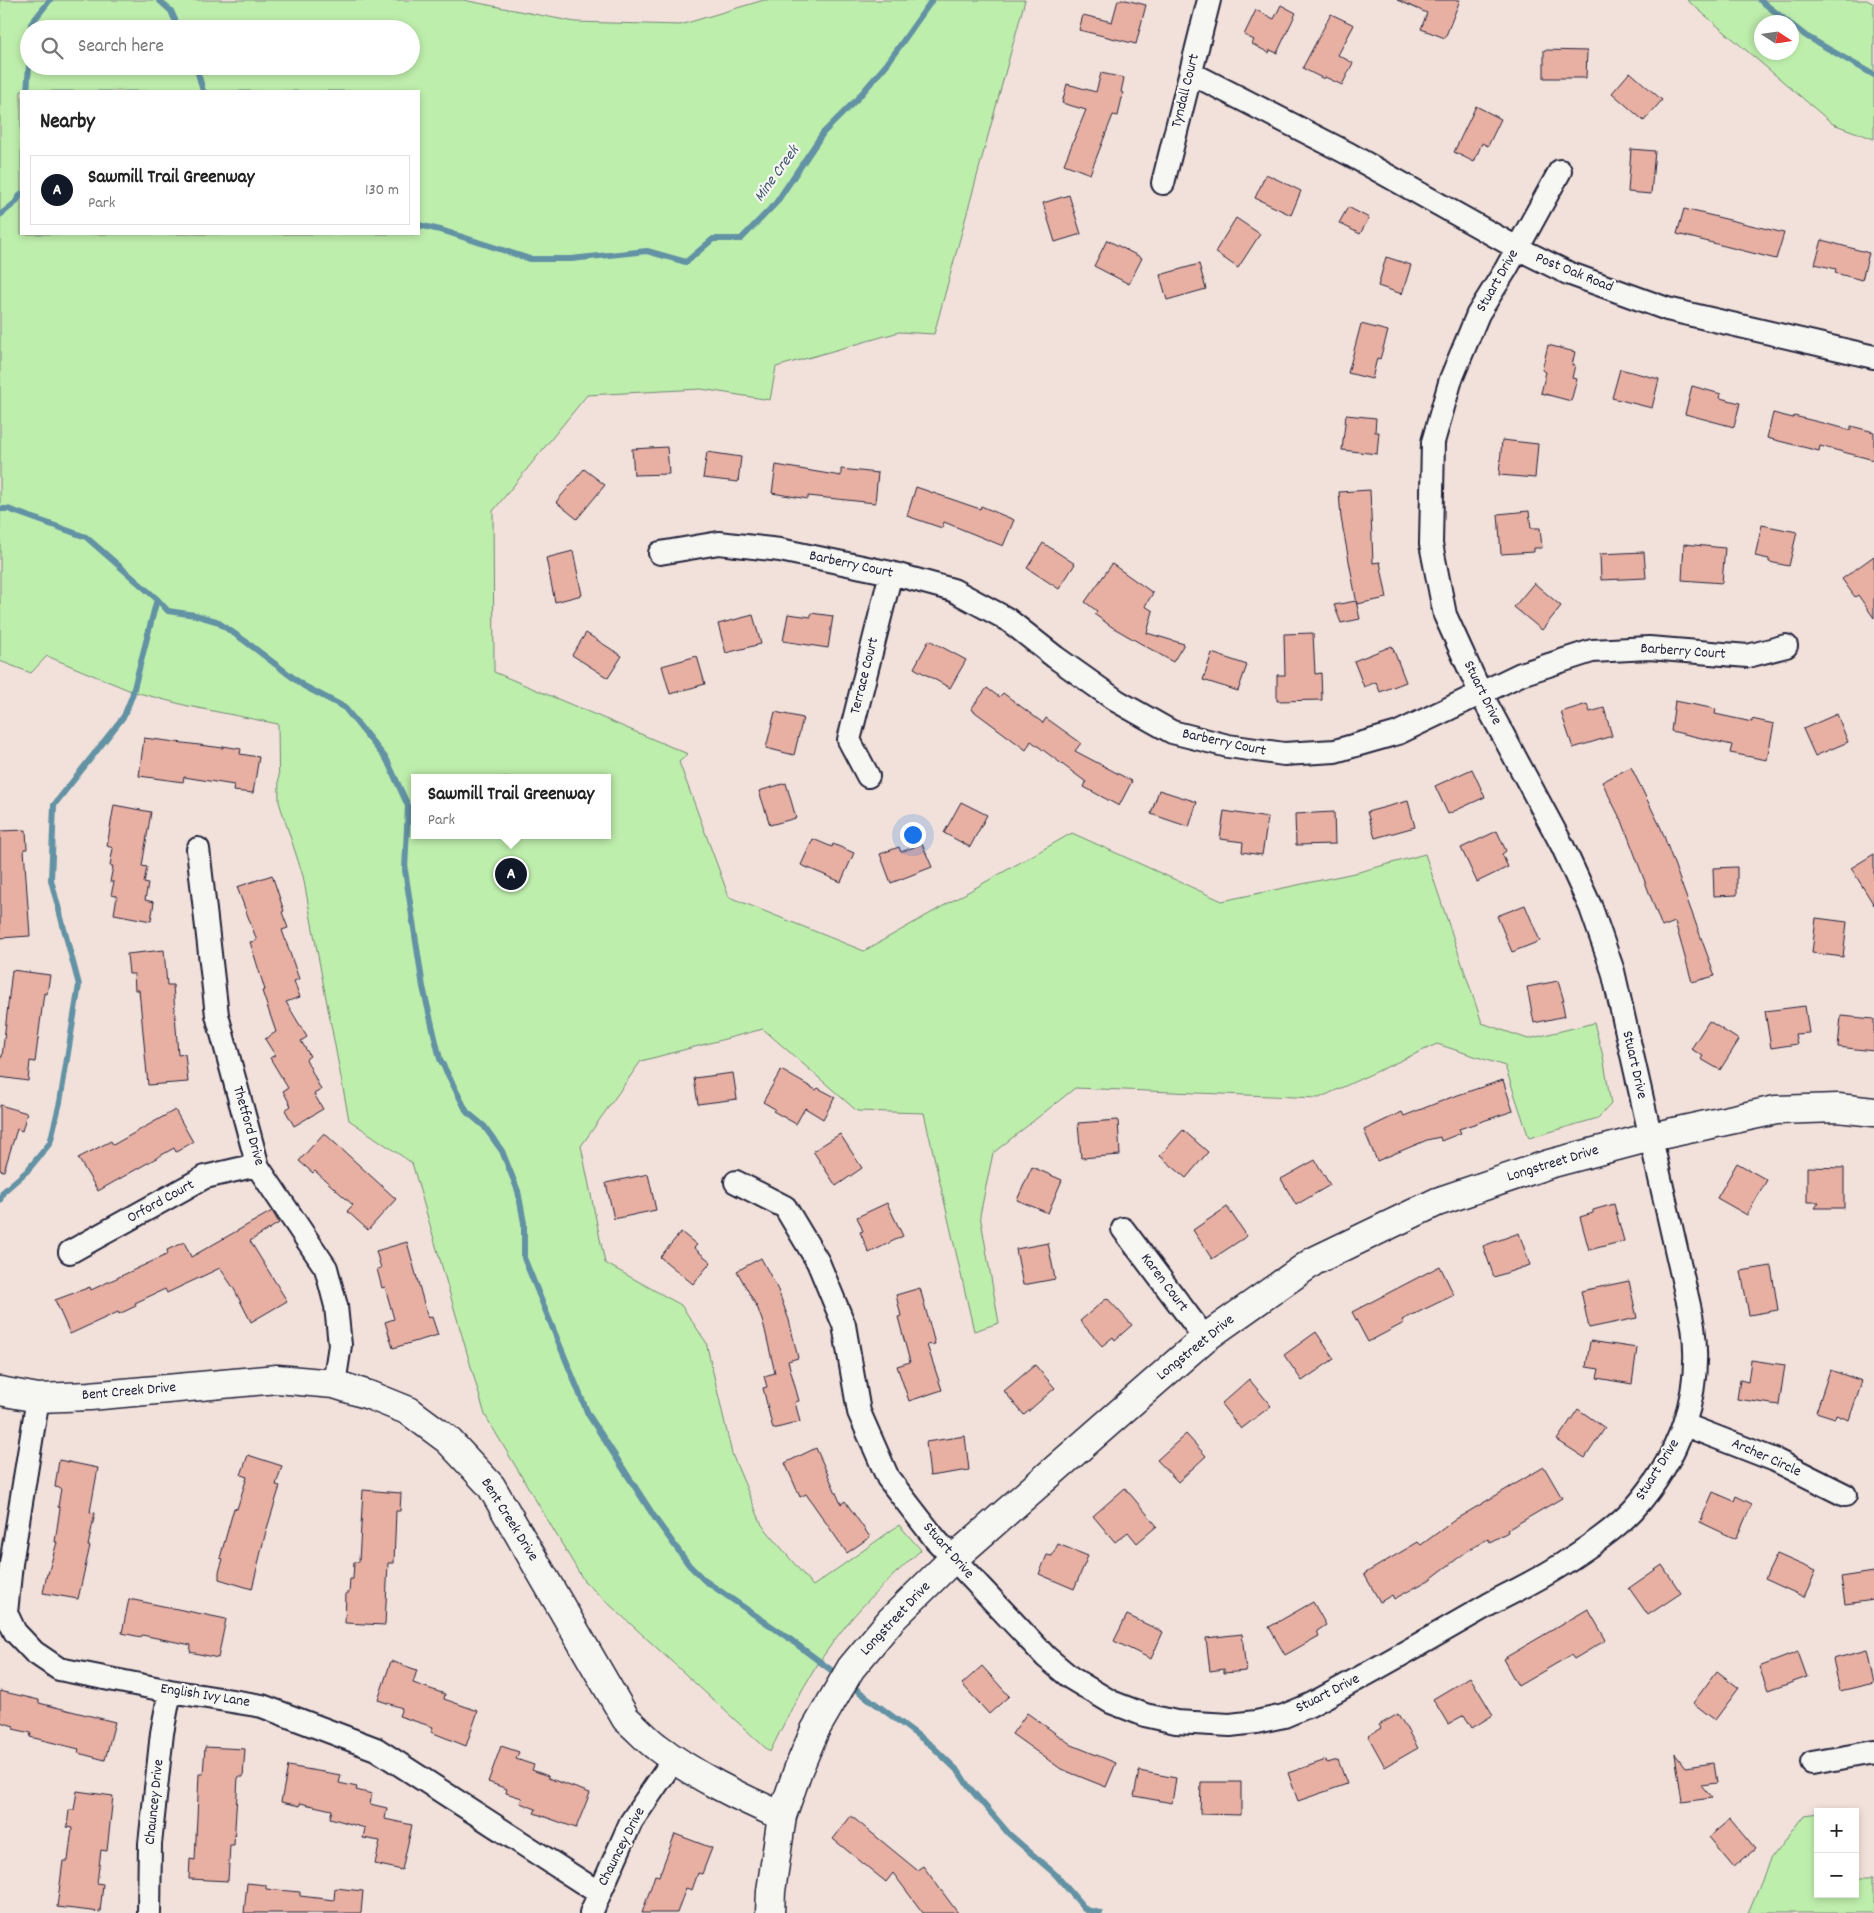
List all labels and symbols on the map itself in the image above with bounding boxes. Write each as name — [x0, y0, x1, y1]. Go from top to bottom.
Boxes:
north arrow — [1754, 15, 1799, 60]
street label: Tyndall Court — [1166, 51, 1206, 130]
water label: Mine Creek — [749, 140, 806, 207]
street label: Stuart Drive — [1471, 245, 1525, 316]
street label: Post Oak Road — [1532, 247, 1616, 299]
street label: Barberry Court — [807, 545, 895, 585]
street label: Terrace Court — [845, 635, 885, 717]
street label: Barberry Court — [1640, 638, 1727, 666]
street label: Stuart Drive — [1457, 657, 1507, 729]
street label: Barberry Court — [1180, 723, 1268, 763]
your location — [900, 822, 926, 848]
pin: A — [495, 855, 527, 893]
street label: Stuart Drive — [1616, 1029, 1653, 1102]
street label: Thetford Drive — [226, 1084, 270, 1169]
street label: Longstreet Drive — [1504, 1140, 1602, 1188]
street label: Orford Court — [123, 1174, 199, 1230]
street label: Karen Court — [1135, 1249, 1194, 1317]
street label: Longstreet Drive — [1152, 1309, 1240, 1386]
street label: Bent Creek Drive — [81, 1377, 177, 1407]
street label: Archer Circle — [1728, 1433, 1805, 1483]
street label: Stuart Drive — [1630, 1435, 1686, 1505]
street label: Bent Creek Drive — [475, 1474, 544, 1566]
street label: Stuart Drive — [917, 1518, 979, 1585]
street label: Longstreet Drive — [856, 1577, 937, 1661]
street label: Stuart Drive — [1292, 1668, 1364, 1719]
street label: English Ivy Lane — [159, 1678, 252, 1714]
street label: Chauncey Drive — [140, 1758, 170, 1846]
street label: Chauncey Drive — [593, 1803, 651, 1890]

